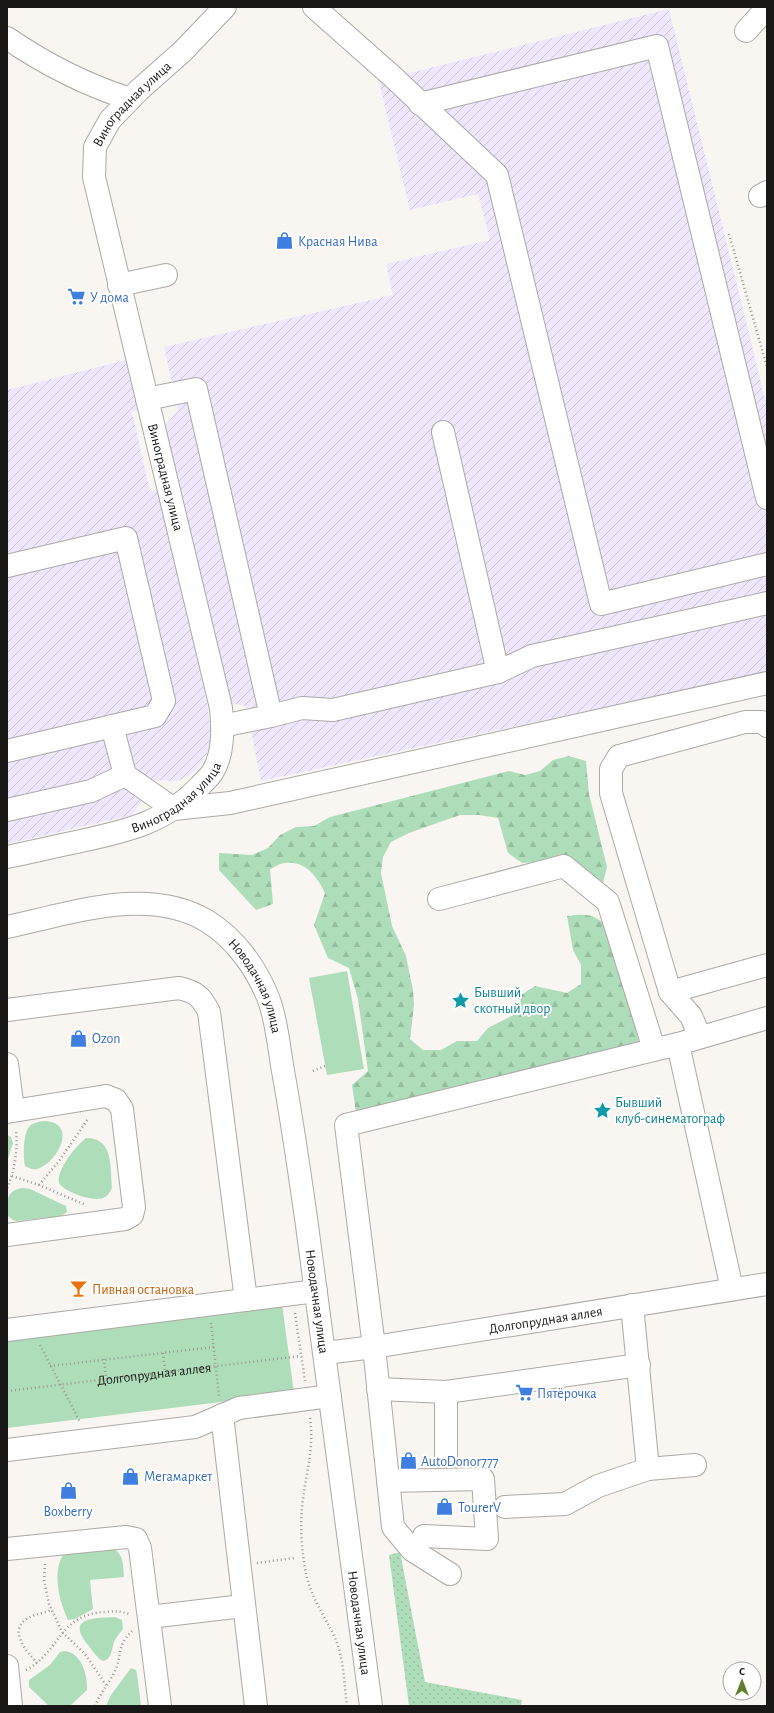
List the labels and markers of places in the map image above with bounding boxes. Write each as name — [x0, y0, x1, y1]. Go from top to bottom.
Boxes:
shop icon: Красная Нива — [275, 231, 295, 251]
place label: Красная Нива — [298, 235, 378, 249]
supermarket icon: У дома — [67, 287, 87, 307]
place label: У дома — [90, 291, 130, 305]
place label: Бывший скотный двор — [474, 986, 550, 1016]
place icon: Бывший скотный двор — [451, 990, 471, 1010]
shop icon: Ozon — [69, 1028, 89, 1048]
place label: Ozon — [92, 1032, 120, 1046]
place label: Бывший клуб-синематограф — [615, 1096, 725, 1126]
place icon: Бывший клуб-синематограф — [592, 1100, 612, 1120]
bar icon: Пивная остановка — [69, 1279, 89, 1299]
place label: Пивная остановка — [92, 1283, 195, 1297]
supermarket icon: Пятёрочка — [514, 1383, 534, 1403]
place label: Пятёрочка — [537, 1387, 597, 1401]
shop icon: AutoDonor777 — [398, 1451, 418, 1471]
place label: AutoDonor777 — [421, 1455, 499, 1469]
shop icon: Мегамаркет — [121, 1466, 141, 1486]
place label: Мегамаркет — [144, 1470, 213, 1484]
shop icon: Boxberry — [58, 1481, 78, 1501]
shop icon: TourerV — [435, 1497, 455, 1517]
place label: TourerV — [458, 1501, 501, 1515]
place label: Boxberry — [44, 1505, 92, 1519]

